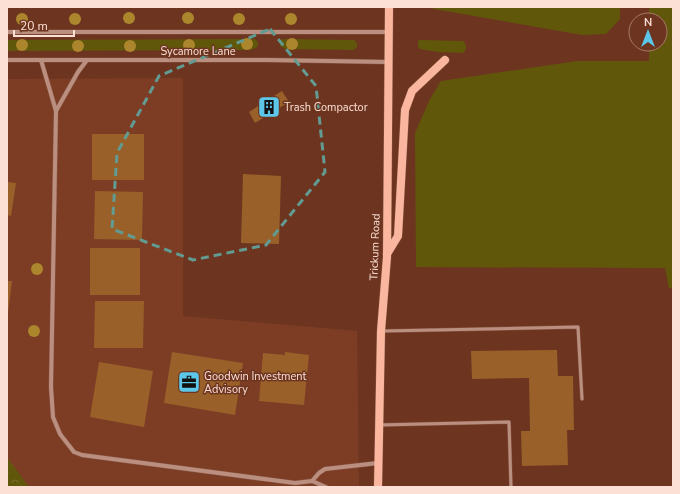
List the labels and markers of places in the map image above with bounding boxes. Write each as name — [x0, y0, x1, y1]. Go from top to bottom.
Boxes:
building icon: Trash Compactor — [256, 94, 282, 120]
place label: Trash Compactor — [284, 100, 368, 115]
office icon: Goodwin Investment Advisory — [176, 369, 202, 395]
place label: Goodwin Investment Advisory — [204, 369, 307, 397]

